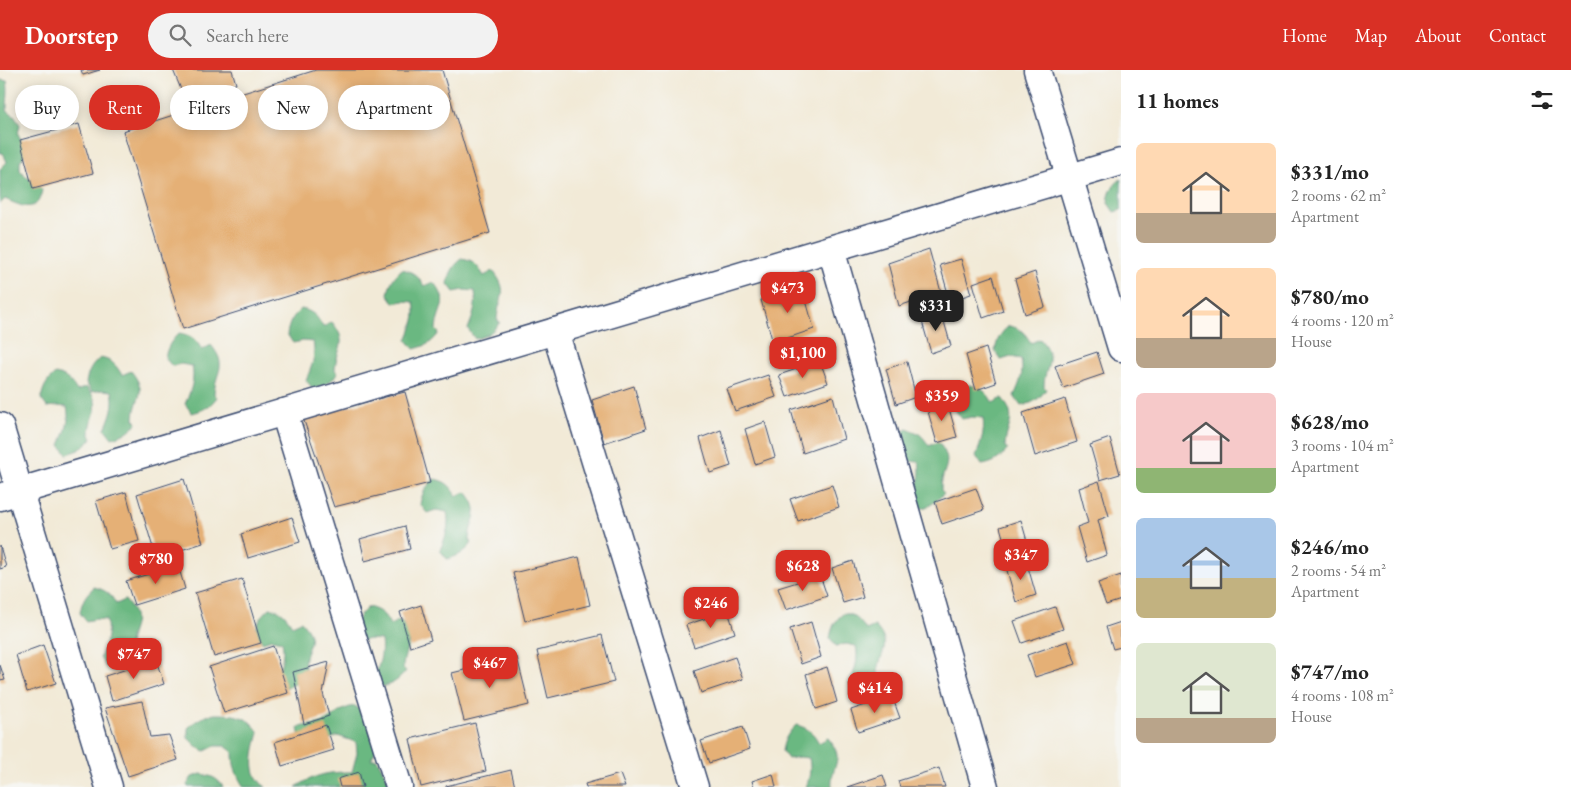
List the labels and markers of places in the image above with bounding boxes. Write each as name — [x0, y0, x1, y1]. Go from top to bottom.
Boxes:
pin: $473 — [758, 272, 818, 314]
pin: $331 — [906, 290, 966, 332]
pin: $1,100 — [762, 336, 844, 379]
pin: $359 — [912, 380, 972, 422]
pin: $347 — [991, 538, 1051, 581]
pin: $780 — [126, 542, 186, 585]
pin: $628 — [773, 550, 833, 592]
pin: $246 — [681, 586, 741, 629]
pin: $747 — [104, 638, 164, 680]
pin: $467 — [460, 646, 520, 689]
pin: $414 — [845, 672, 905, 714]

